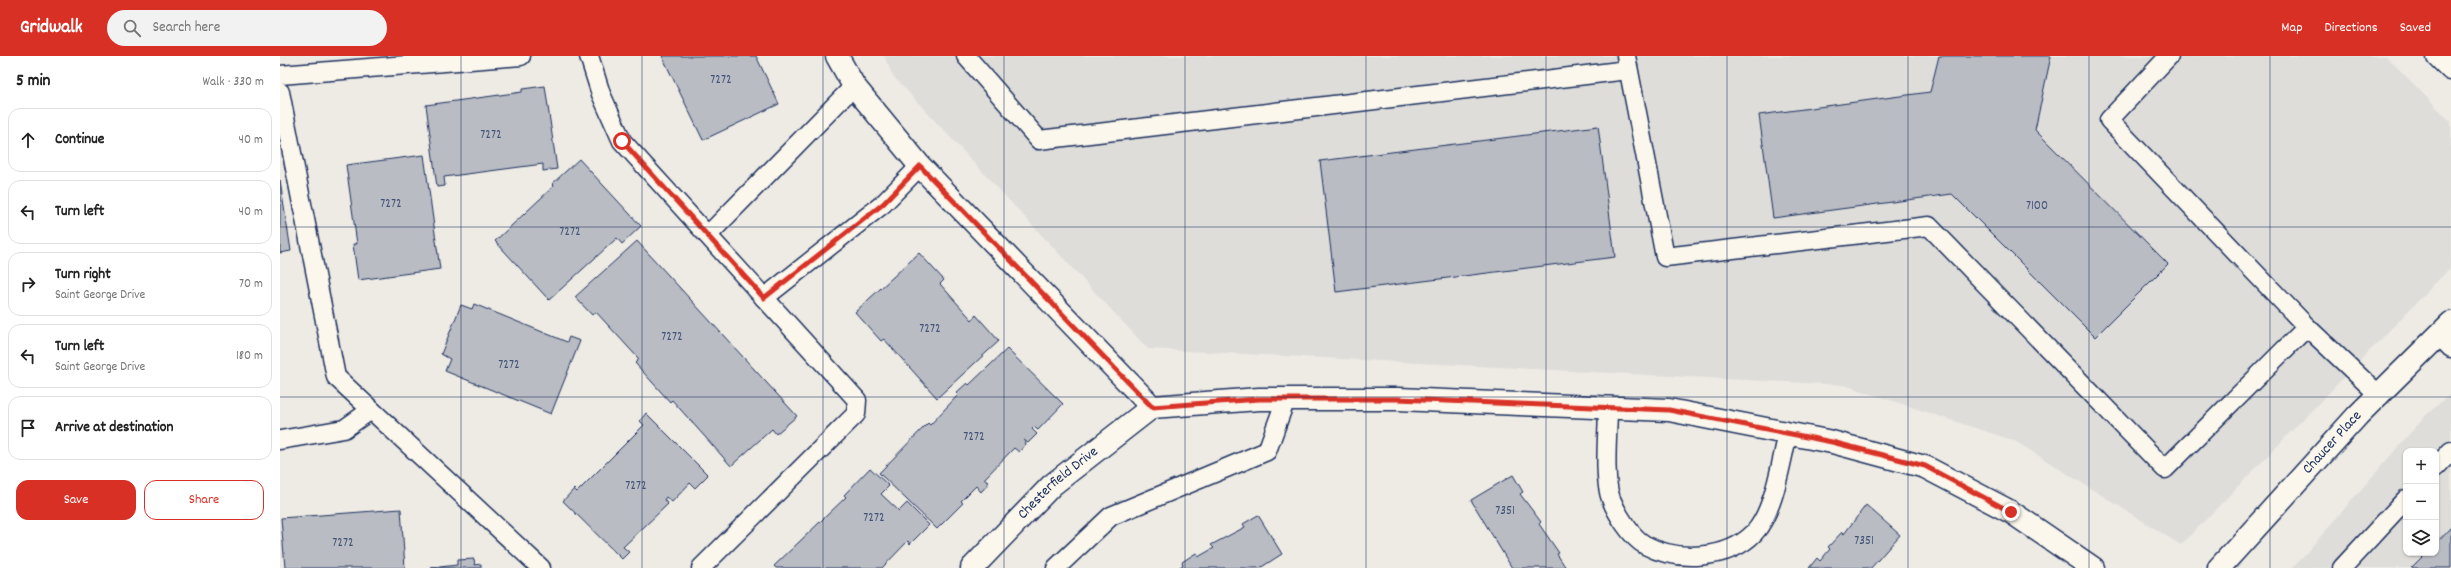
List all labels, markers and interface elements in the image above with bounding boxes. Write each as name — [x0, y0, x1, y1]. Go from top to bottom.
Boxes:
search box — [107, 10, 387, 46]
text: Gridwalk — [20, 15, 83, 42]
icon: search — [121, 17, 143, 39]
text: Search here — [153, 17, 220, 39]
text: Map — [2281, 18, 2303, 38]
text: Directions — [2325, 18, 2378, 38]
text: Saved — [2400, 18, 2431, 38]
text: 5 min — [16, 70, 50, 94]
house number: 7272 — [710, 71, 732, 90]
text: Walk · 330 m — [203, 73, 264, 92]
house number: 7272 — [480, 126, 502, 145]
icon: ahead — [17, 129, 39, 151]
text: Continue — [55, 129, 104, 151]
text: 40 m — [239, 131, 263, 150]
route start — [613, 132, 631, 150]
house number: 7272 — [380, 195, 402, 214]
house number: 7100 — [2026, 197, 2048, 216]
icon: left — [17, 201, 39, 223]
text: Turn left — [55, 201, 104, 223]
text: 40 m — [239, 203, 263, 222]
house number: 7272 — [559, 223, 581, 242]
text: Turn right — [55, 264, 111, 286]
icon: right — [17, 273, 39, 295]
text: 70 m — [239, 275, 263, 294]
text: Saint George Drive — [55, 286, 145, 305]
house number: 7272 — [919, 320, 941, 339]
house number: 7272 — [661, 328, 683, 347]
text: Turn left — [55, 336, 104, 358]
icon: left — [17, 345, 39, 367]
text: 180 m — [236, 347, 263, 366]
house number: 7272 — [498, 356, 520, 375]
text: Saint George Drive — [55, 358, 145, 377]
street label: Chaucer Place — [2298, 406, 2368, 480]
icon: arrive — [17, 417, 39, 439]
text: Arrive at destination — [55, 417, 173, 439]
house number: 7272 — [963, 428, 985, 447]
street label: Chesterfield Drive — [1013, 441, 1104, 525]
map controls — [2403, 448, 2439, 556]
button: + — [2403, 448, 2439, 484]
house number: 7272 — [625, 477, 647, 496]
button: Save — [16, 480, 136, 520]
button: Share — [144, 480, 264, 520]
button: − — [2403, 484, 2439, 520]
house number: 7351 — [1495, 502, 1515, 521]
route end — [2002, 503, 2020, 521]
house number: 7272 — [863, 509, 885, 528]
button: layers — [2403, 520, 2439, 556]
house number: 7351 — [1854, 532, 1874, 551]
house number: 7272 — [332, 534, 354, 553]

